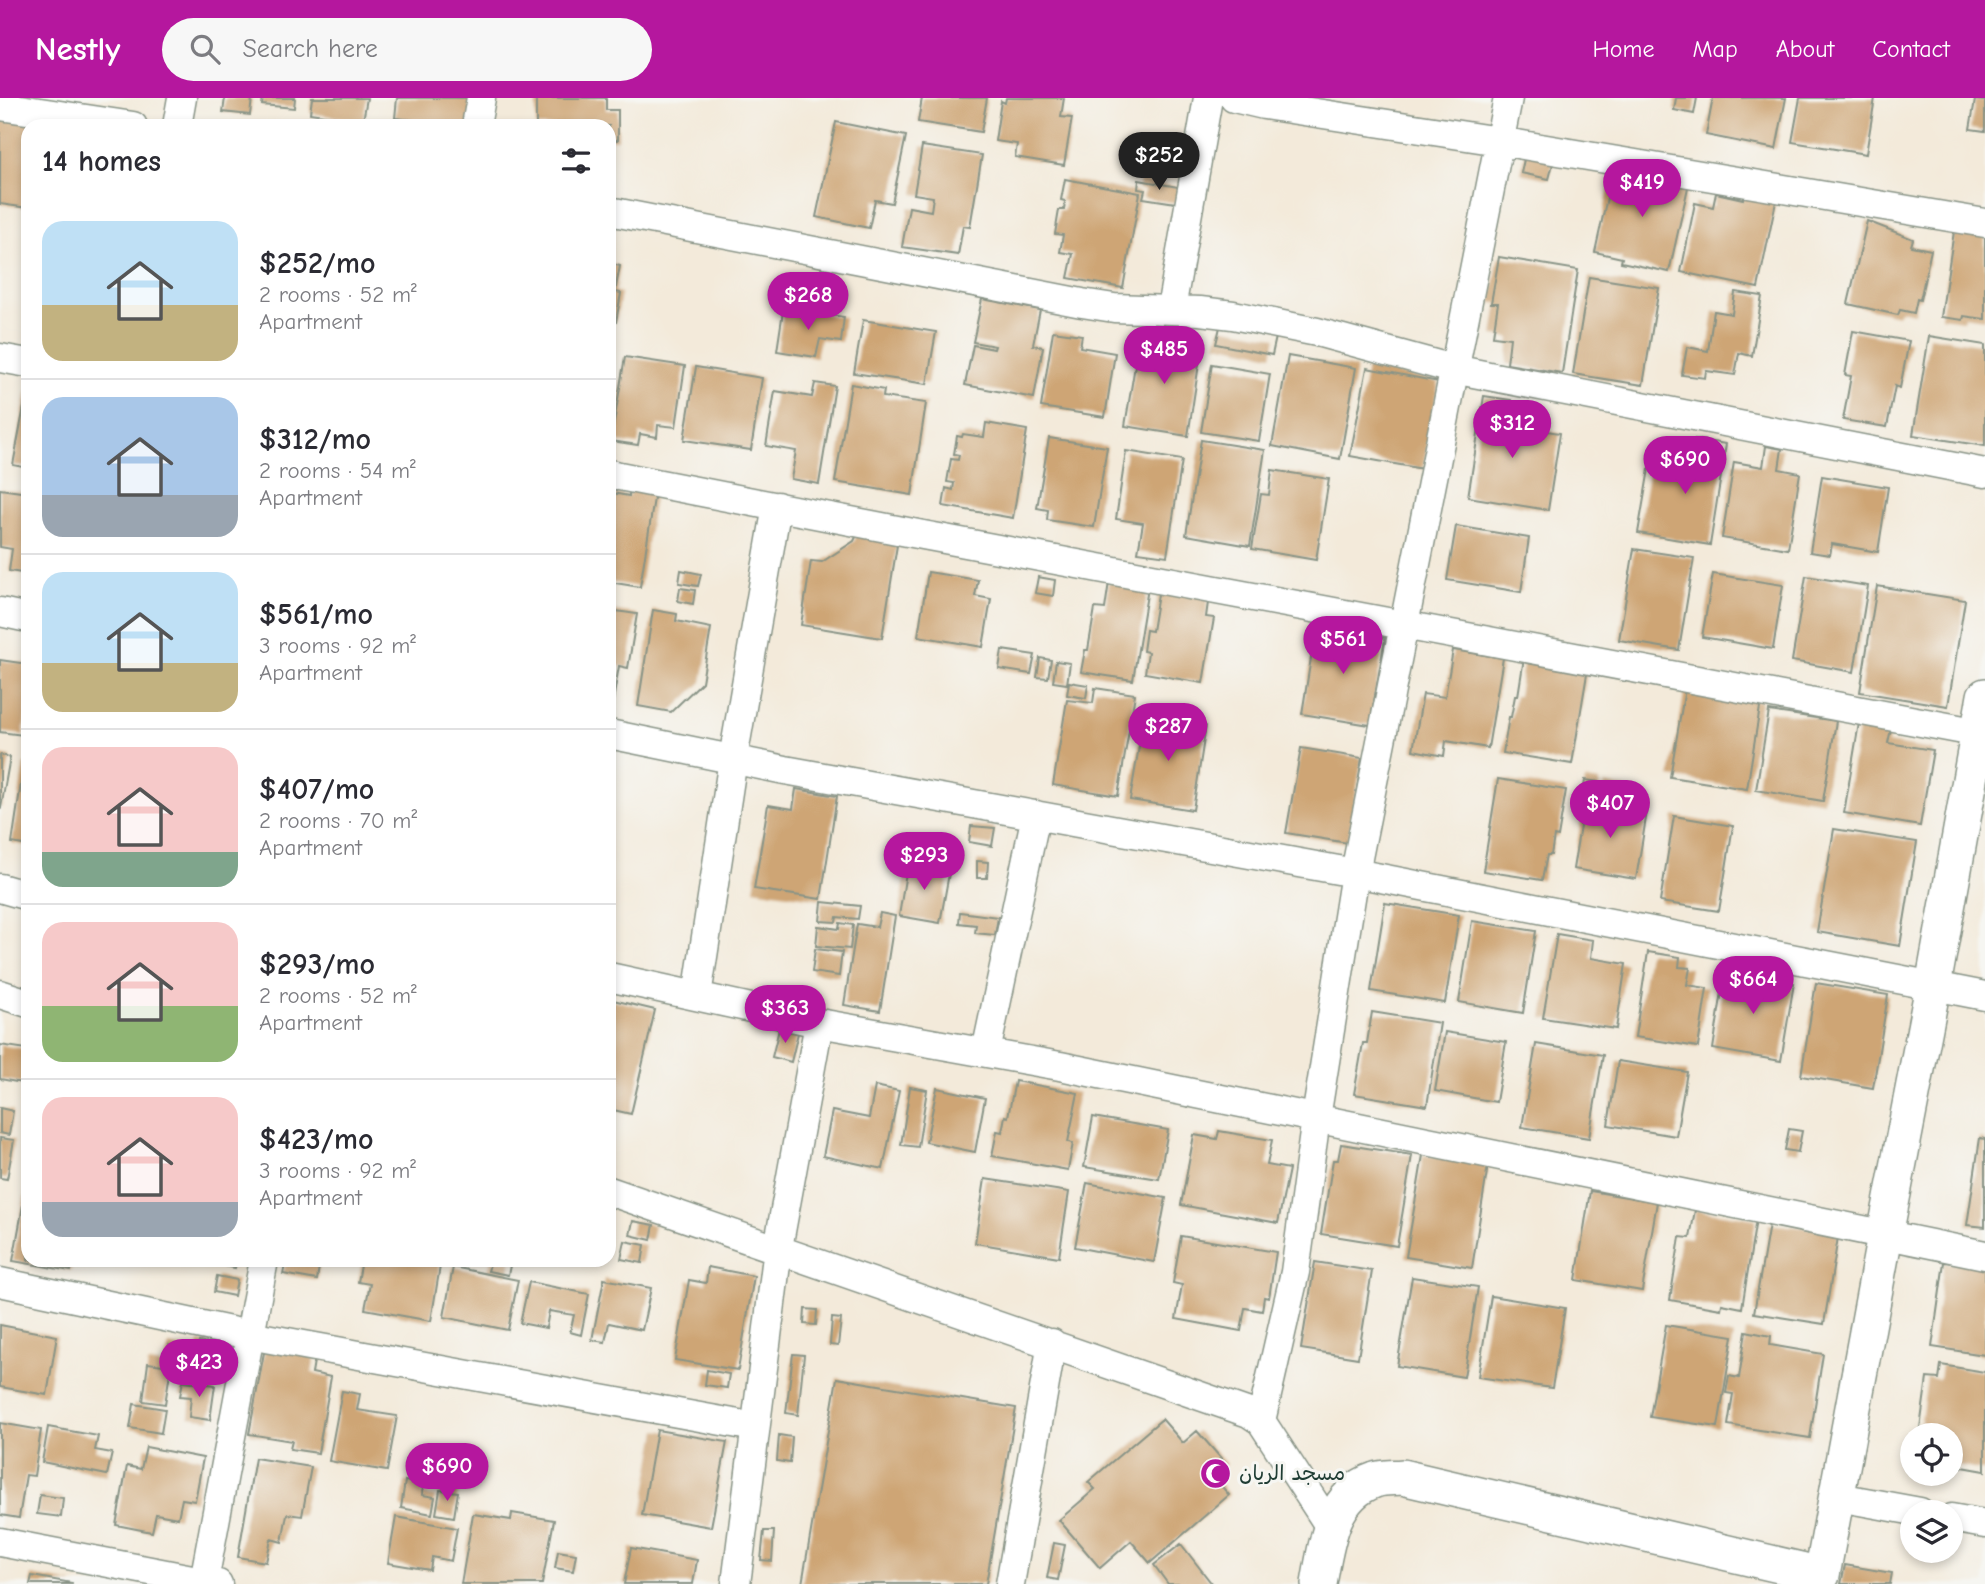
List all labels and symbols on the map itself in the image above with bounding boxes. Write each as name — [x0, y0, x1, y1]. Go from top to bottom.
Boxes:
pin: $252 — [1118, 132, 1200, 192]
pin: $419 — [1601, 159, 1683, 219]
pin: $268 — [767, 272, 849, 332]
pin: $485 — [1123, 327, 1205, 386]
pin: $312 — [1471, 400, 1553, 460]
pin: $690 — [1644, 436, 1726, 496]
pin: $561 — [1302, 616, 1384, 676]
pin: $287 — [1127, 704, 1209, 763]
pin: $407 — [1569, 780, 1651, 840]
pin: $293 — [883, 832, 965, 892]
pin: $664 — [1712, 956, 1794, 1016]
pin: $363 — [744, 986, 826, 1045]
pin: $423 — [158, 1340, 240, 1399]
pin: $690 — [406, 1444, 488, 1503]
mosque icon: مسجد الريان — [1199, 1456, 1233, 1490]
place label: مسجد الريان — [1239, 1461, 1345, 1485]

